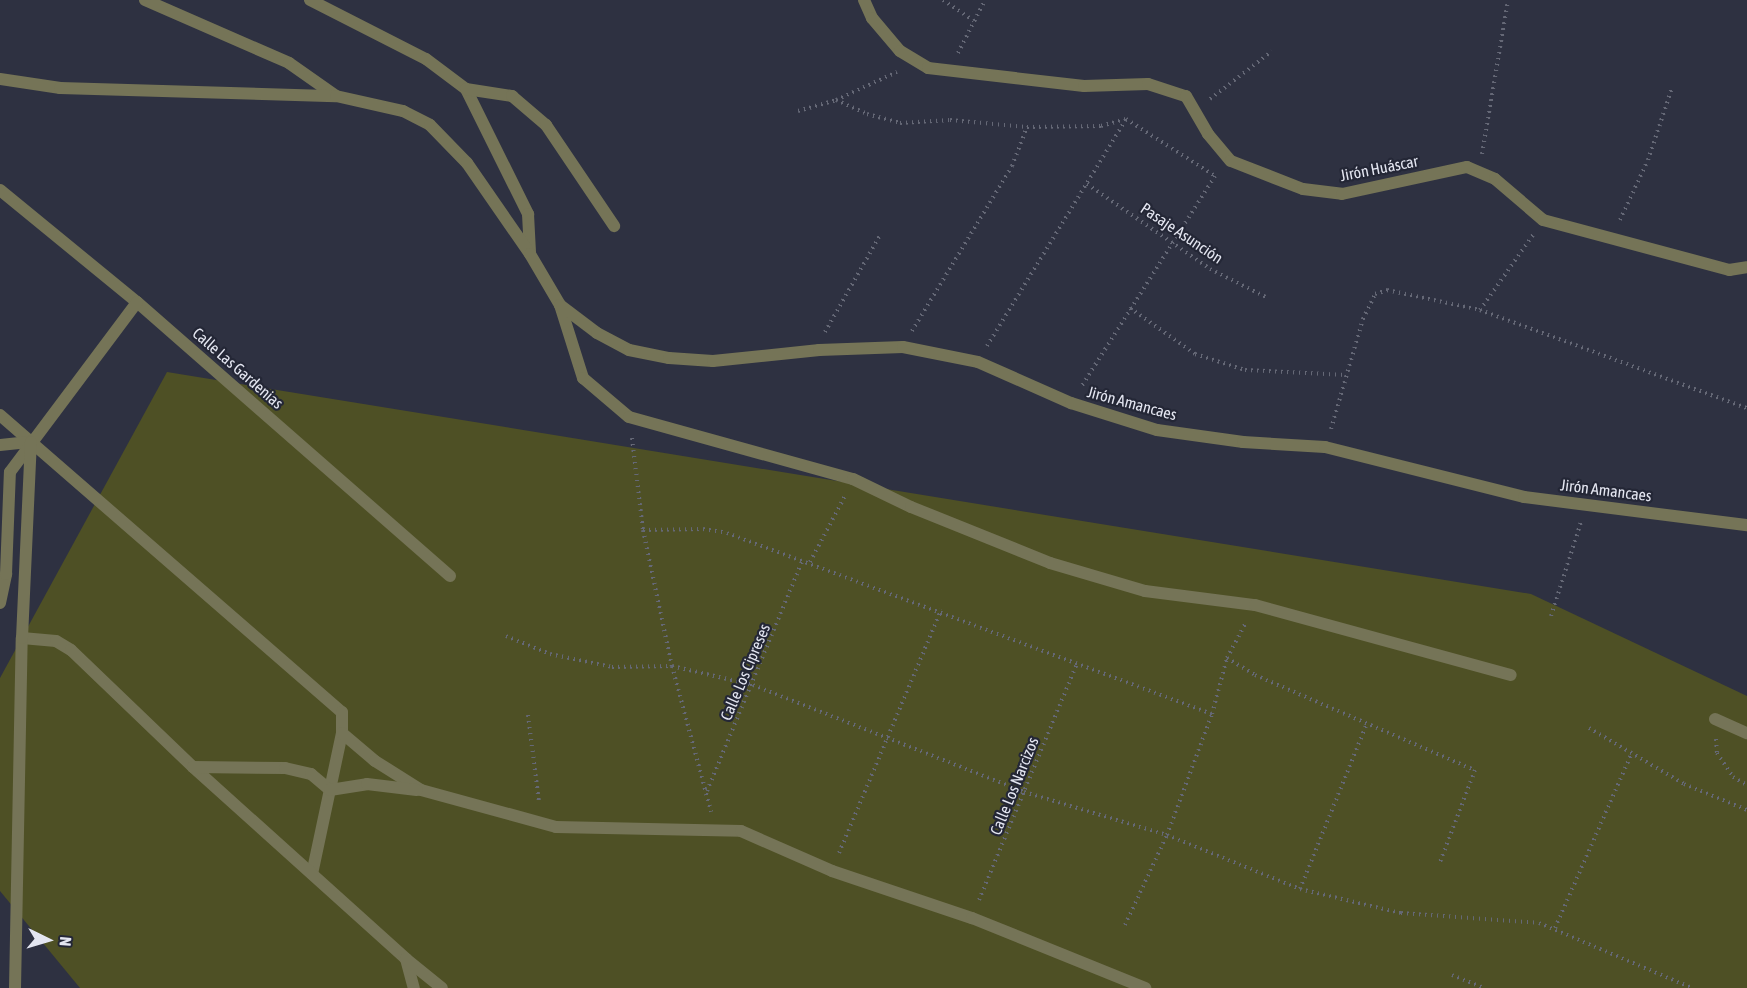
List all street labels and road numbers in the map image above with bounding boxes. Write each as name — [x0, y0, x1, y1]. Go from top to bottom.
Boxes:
street label: Jirón Huáscar — [1338, 151, 1420, 185]
street label: Pasaje Asunción — [1137, 198, 1227, 268]
street label: Calle Las Gardenias — [189, 323, 287, 413]
street label: Jirón Amancaes — [1085, 382, 1179, 424]
street label: Jirón Amancaes — [1559, 475, 1653, 505]
street label: Calle Los Cipreses — [716, 621, 774, 723]
street label: Calle Los Narcizos — [986, 734, 1042, 838]

